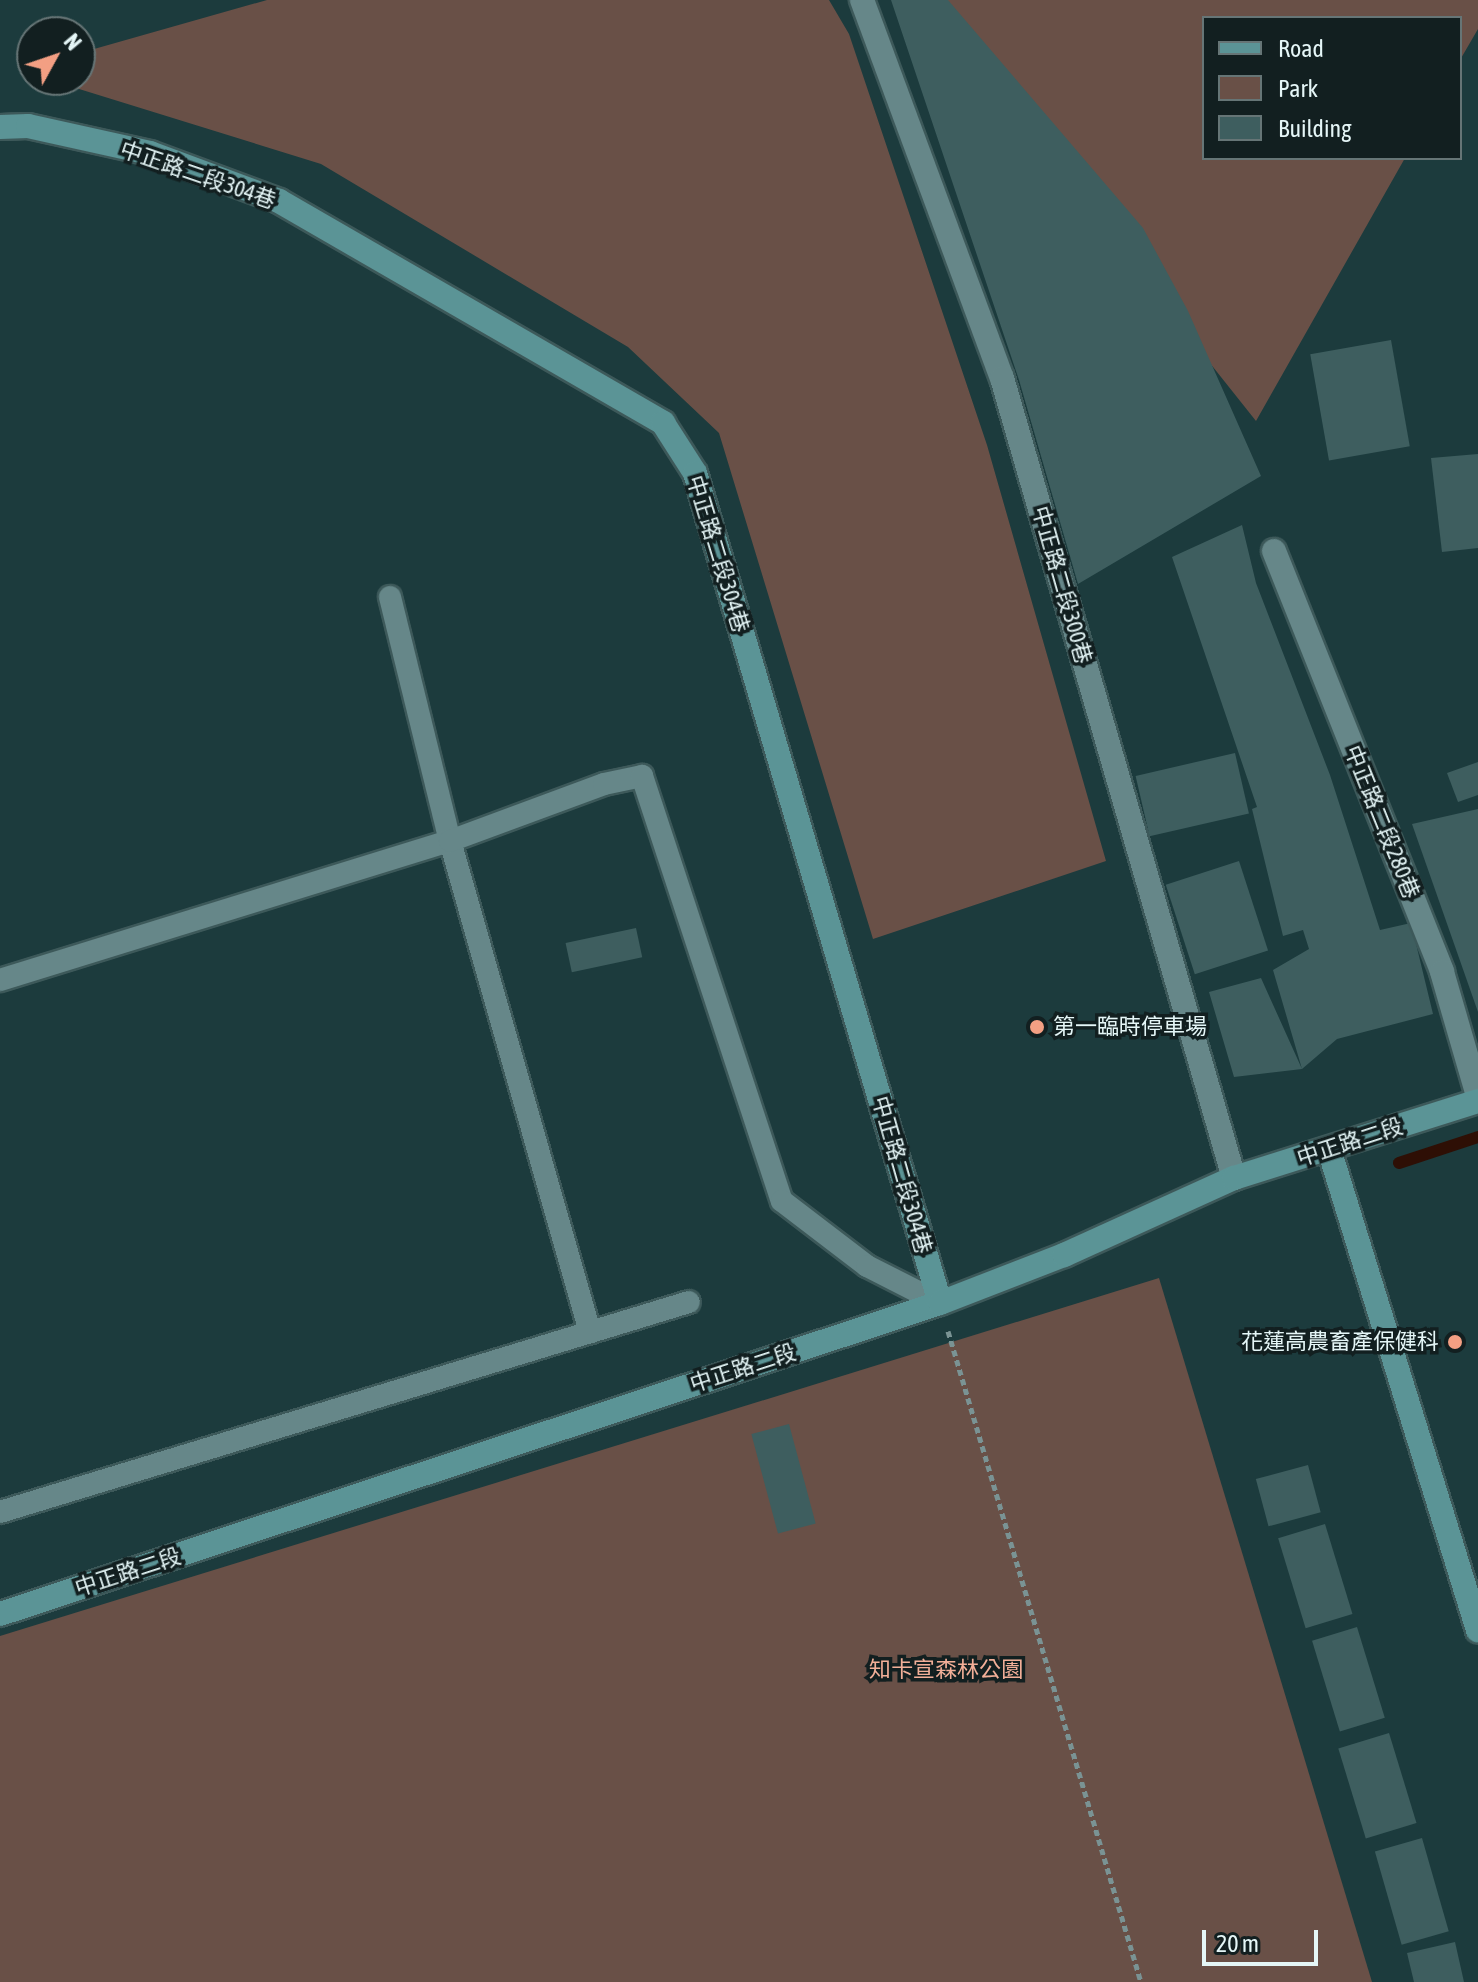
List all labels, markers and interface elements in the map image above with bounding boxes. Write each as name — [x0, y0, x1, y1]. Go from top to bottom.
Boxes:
north arrow — [16, 16, 96, 96]
legend — [1202, 16, 1462, 160]
text: N — [59, 29, 87, 55]
text: Road — [1278, 35, 1324, 62]
text: Park — [1278, 75, 1318, 102]
text: Building — [1278, 115, 1351, 142]
street label: 中正路二段304巷 — [117, 136, 279, 214]
street label: 中正路二段304巷 — [682, 472, 754, 636]
street label: 中正路二段300巷 — [1027, 503, 1097, 667]
street label: 中正路二段280巷 — [1339, 741, 1425, 903]
place label: 第一臨時停車場 — [1053, 1014, 1207, 1040]
marker: 第一臨時停車場 — [1028, 1018, 1046, 1036]
street label: 中正路二段304巷 — [867, 1093, 937, 1257]
street label: 中正路二段 — [1294, 1112, 1406, 1172]
place label: 花蓮高農畜產保健科 — [1241, 1329, 1439, 1355]
marker: 花蓮高農畜產保健科 — [1446, 1333, 1464, 1351]
street label: 中正路二段 — [687, 1338, 799, 1398]
street label: 中正路二段 — [72, 1542, 184, 1602]
park label: 知卡宣森林公園 — [869, 1657, 1023, 1683]
scale bar — [1206, 1914, 1322, 1964]
text: 20 m — [1216, 1930, 1259, 1957]

